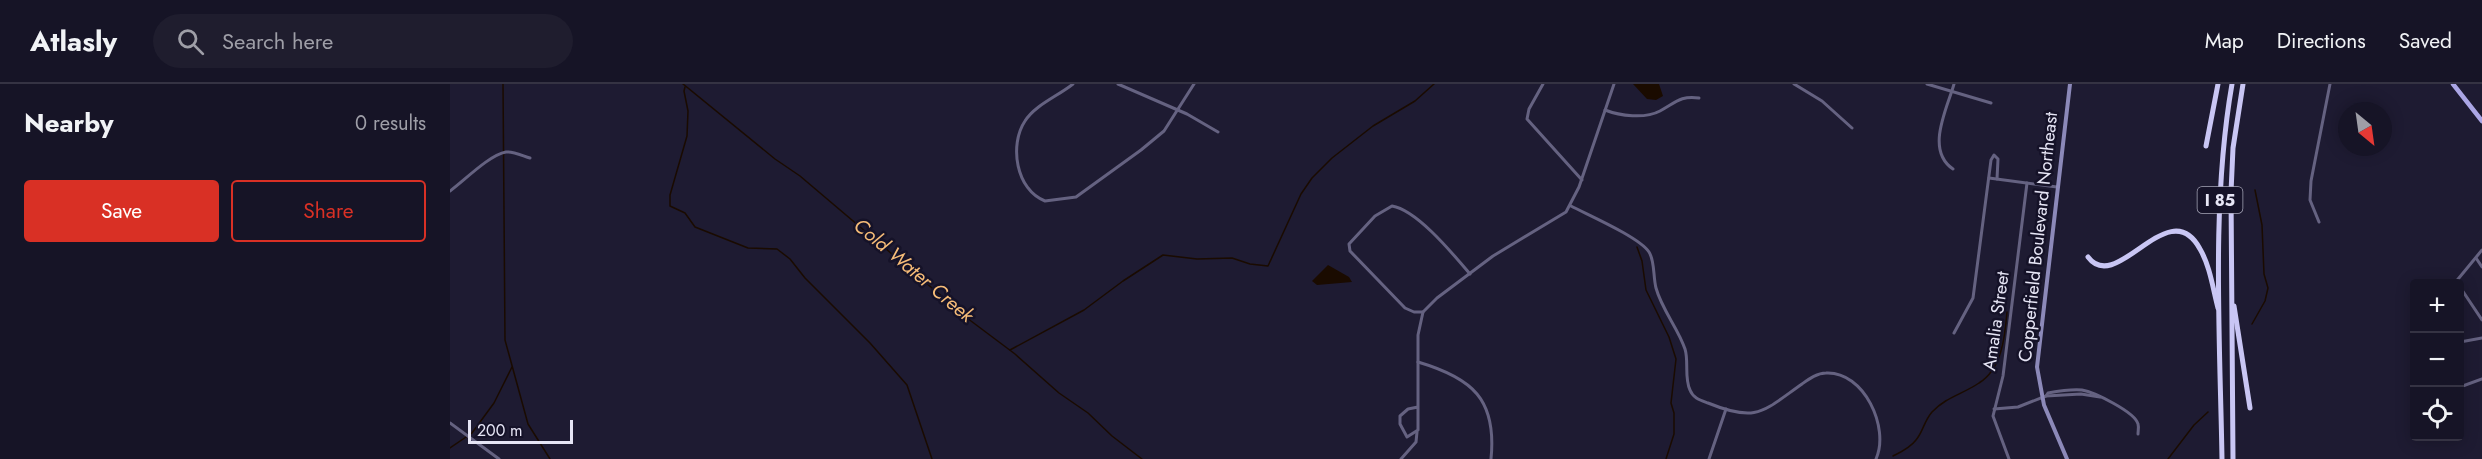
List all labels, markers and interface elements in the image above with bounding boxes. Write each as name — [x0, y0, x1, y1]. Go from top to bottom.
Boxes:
search box — [153, 14, 573, 68]
text: Atlasly — [30, 21, 117, 62]
icon: search — [174, 25, 207, 58]
text: Search here — [222, 25, 333, 57]
text: Map — [2205, 26, 2244, 56]
text: Directions — [2277, 26, 2366, 56]
text: Saved — [2399, 26, 2452, 56]
north arrow — [2338, 102, 2392, 156]
text: Nearby — [24, 104, 113, 142]
text: 0 results — [355, 109, 426, 138]
street label: Copperfield Boulevard Northeast — [2012, 110, 2064, 363]
button: Save — [24, 180, 219, 242]
button: Share — [231, 180, 426, 242]
road number: I 85 — [2198, 187, 2242, 213]
water label: Cold Water Creek — [847, 211, 981, 330]
street label: Amalia Street — [1976, 269, 2016, 373]
map controls — [2410, 279, 2464, 441]
button: + — [2410, 279, 2464, 333]
button: − — [2410, 333, 2464, 387]
button: locate — [2410, 387, 2464, 441]
scale bar — [468, 417, 573, 444]
text: 200 m — [477, 419, 523, 442]

